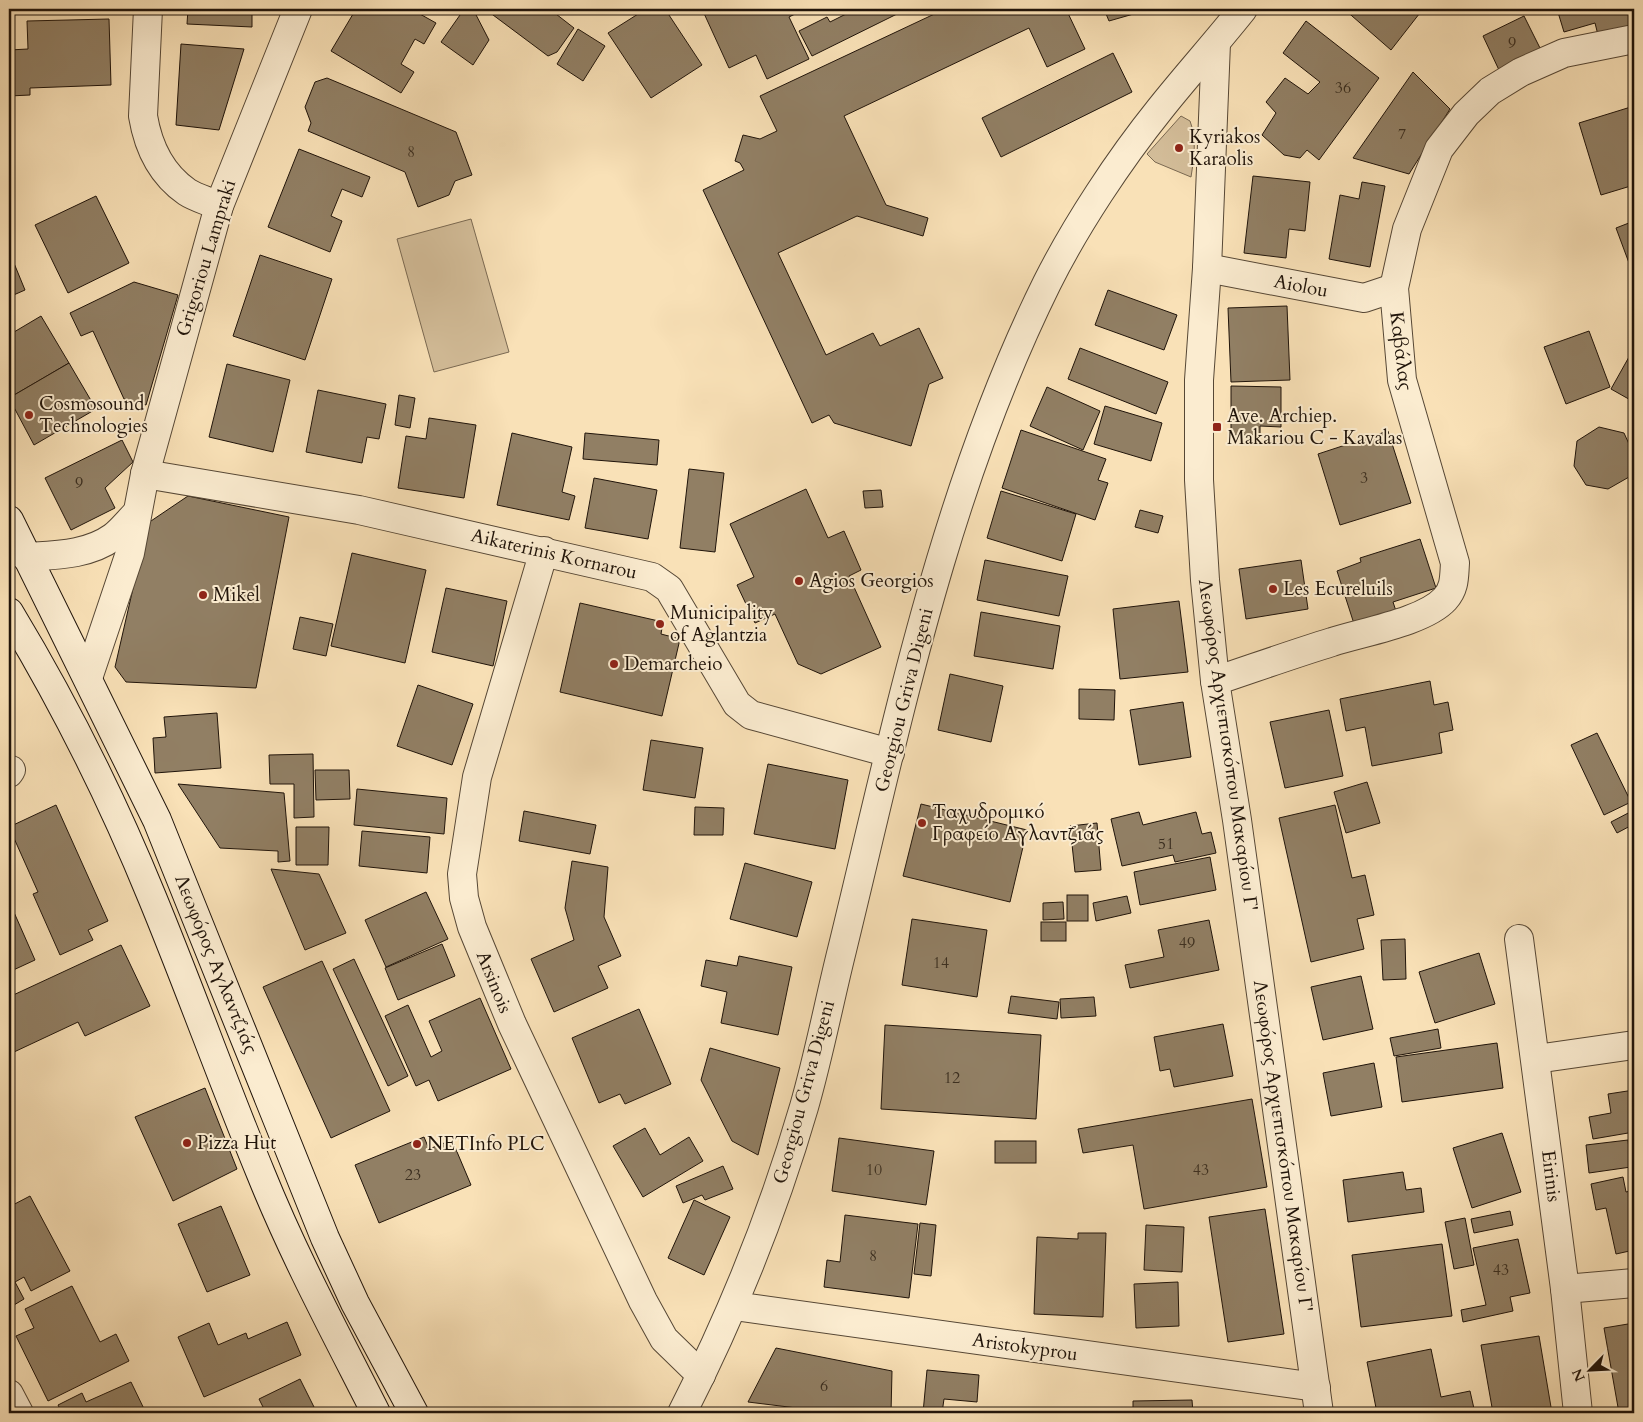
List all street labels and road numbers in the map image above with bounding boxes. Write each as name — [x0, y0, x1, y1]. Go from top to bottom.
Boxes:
street label: Grigoriou Lampraki — [170, 176, 242, 340]
street label: Aiolou — [1272, 268, 1330, 304]
street label: Καβάλας — [1383, 310, 1419, 392]
street label: Aikaterinis Kornarou — [468, 522, 640, 586]
street label: Λεωφόρος Αρχιεπισκόπου Μακαρίου Γ' — [1192, 577, 1264, 913]
street label: Georgiou Griva Digeni — [869, 605, 939, 795]
street label: Λεωφόρος Αγλαντζιάς — [168, 871, 264, 1057]
street label: Arsinois — [470, 947, 518, 1017]
street label: Λεωφόρος Αρχιεπισκόπου Μακαρίου Γ' — [1247, 978, 1319, 1314]
street label: Georgiou Griva Digeni — [767, 997, 841, 1187]
street label: Eirinis — [1535, 1149, 1567, 1203]
street label: Aristokyprou — [971, 1327, 1079, 1367]

